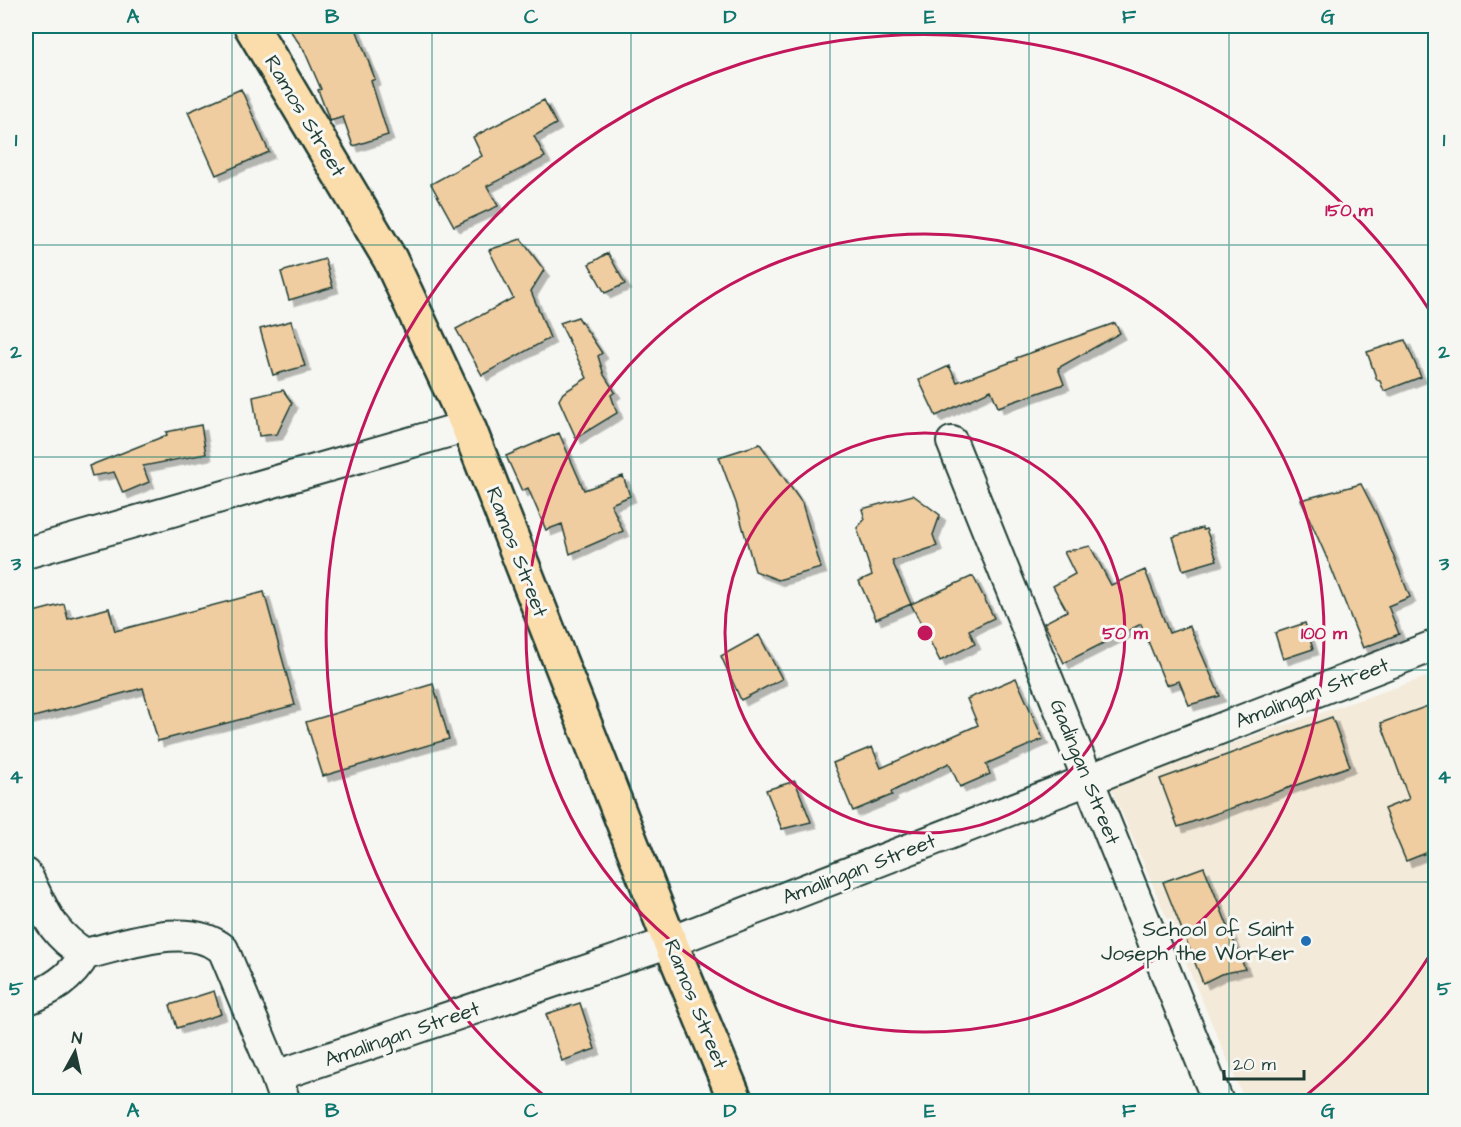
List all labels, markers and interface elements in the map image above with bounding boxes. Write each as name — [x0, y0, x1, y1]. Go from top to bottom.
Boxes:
text: A — [127, 3, 140, 31]
text: B — [325, 3, 340, 31]
text: C — [524, 3, 539, 31]
text: D — [724, 3, 737, 31]
text: E — [924, 3, 936, 31]
text: F — [1122, 3, 1137, 31]
text: G — [1321, 3, 1335, 31]
street label: Ramos Street — [257, 50, 353, 183]
text: 1 — [15, 126, 18, 154]
text: 1 — [1443, 126, 1446, 154]
text: 150 m — [1325, 198, 1374, 223]
text: 2 — [9, 338, 22, 366]
text: 2 — [1437, 338, 1450, 366]
street label: Ramos Street — [479, 483, 555, 622]
text: 3 — [10, 550, 22, 578]
text: 3 — [1438, 550, 1450, 578]
text: 50 m — [1102, 621, 1149, 646]
text: 100 m — [1301, 621, 1348, 646]
centre of rings — [915, 623, 935, 643]
street label: Amalingan Street — [1231, 650, 1394, 738]
street label: Gadingan Street — [1041, 695, 1128, 850]
text: 4 — [9, 763, 23, 791]
text: 4 — [1437, 763, 1451, 791]
street label: Amalingan Street — [778, 826, 941, 914]
place label: School of Saint Joseph the Worker — [1101, 915, 1295, 969]
marker: School of Saint Joseph the Worker — [1299, 934, 1313, 948]
street label: Ramos Street — [657, 935, 735, 1074]
text: 5 — [9, 975, 24, 1003]
text: 5 — [1437, 975, 1452, 1003]
street label: Amalingan Street — [320, 994, 485, 1076]
north arrow — [45, 1022, 105, 1082]
text: N — [70, 1027, 83, 1050]
scale bar — [1224, 1043, 1304, 1081]
text: 20 m — [1233, 1052, 1276, 1077]
text: A — [127, 1097, 140, 1125]
text: B — [325, 1097, 340, 1125]
text: C — [524, 1097, 539, 1125]
text: D — [724, 1097, 737, 1125]
text: E — [924, 1097, 936, 1125]
text: F — [1122, 1097, 1137, 1125]
text: G — [1321, 1097, 1335, 1125]

